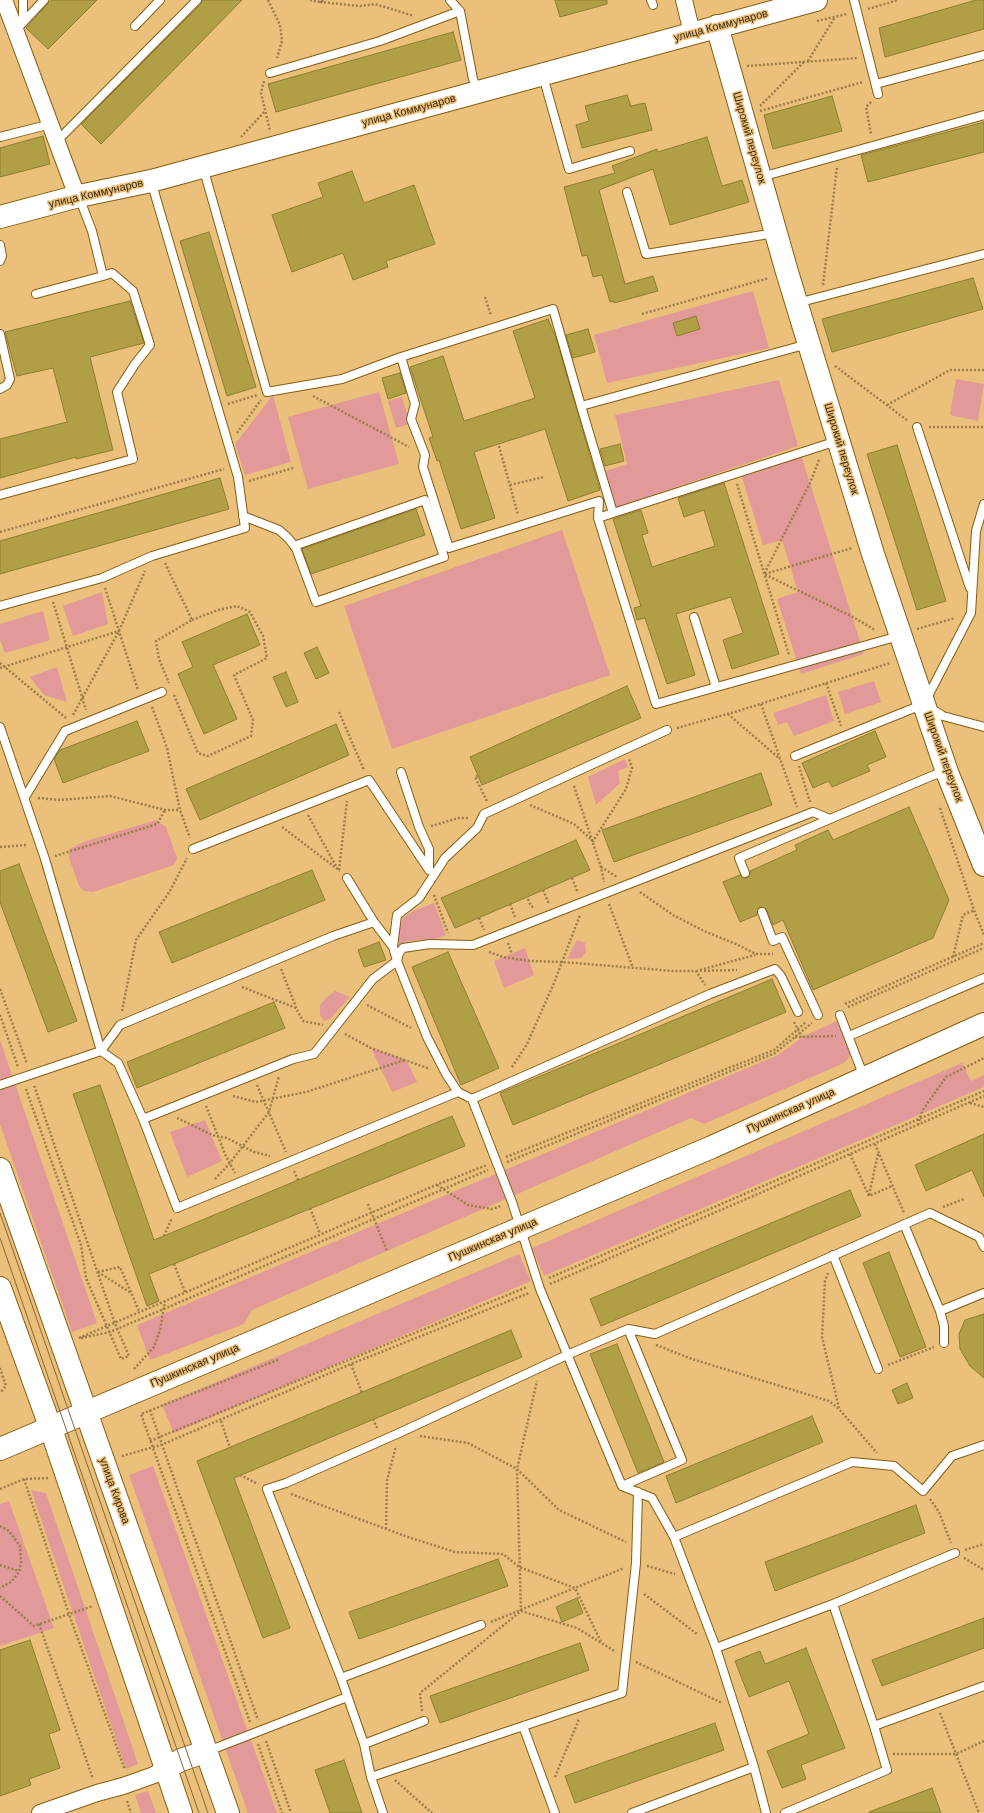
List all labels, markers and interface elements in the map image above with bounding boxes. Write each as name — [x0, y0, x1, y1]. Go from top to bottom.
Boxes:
street label: улица Коммунаров — [673, 7, 769, 45]
street label: Широкий переулок — [730, 90, 768, 186]
street label: улица Коммунаров — [361, 92, 457, 130]
street label: улица Коммунаров — [47, 177, 145, 211]
street label: Широкий переулок — [821, 401, 861, 497]
street label: Широкий переулок — [920, 710, 966, 804]
street label: Пушкинская улица — [745, 1086, 837, 1136]
street label: Пушкинская улица — [447, 1215, 539, 1265]
street label: Пушкинская улица — [149, 1341, 241, 1391]
street label: улица Кирова — [96, 1456, 132, 1526]

